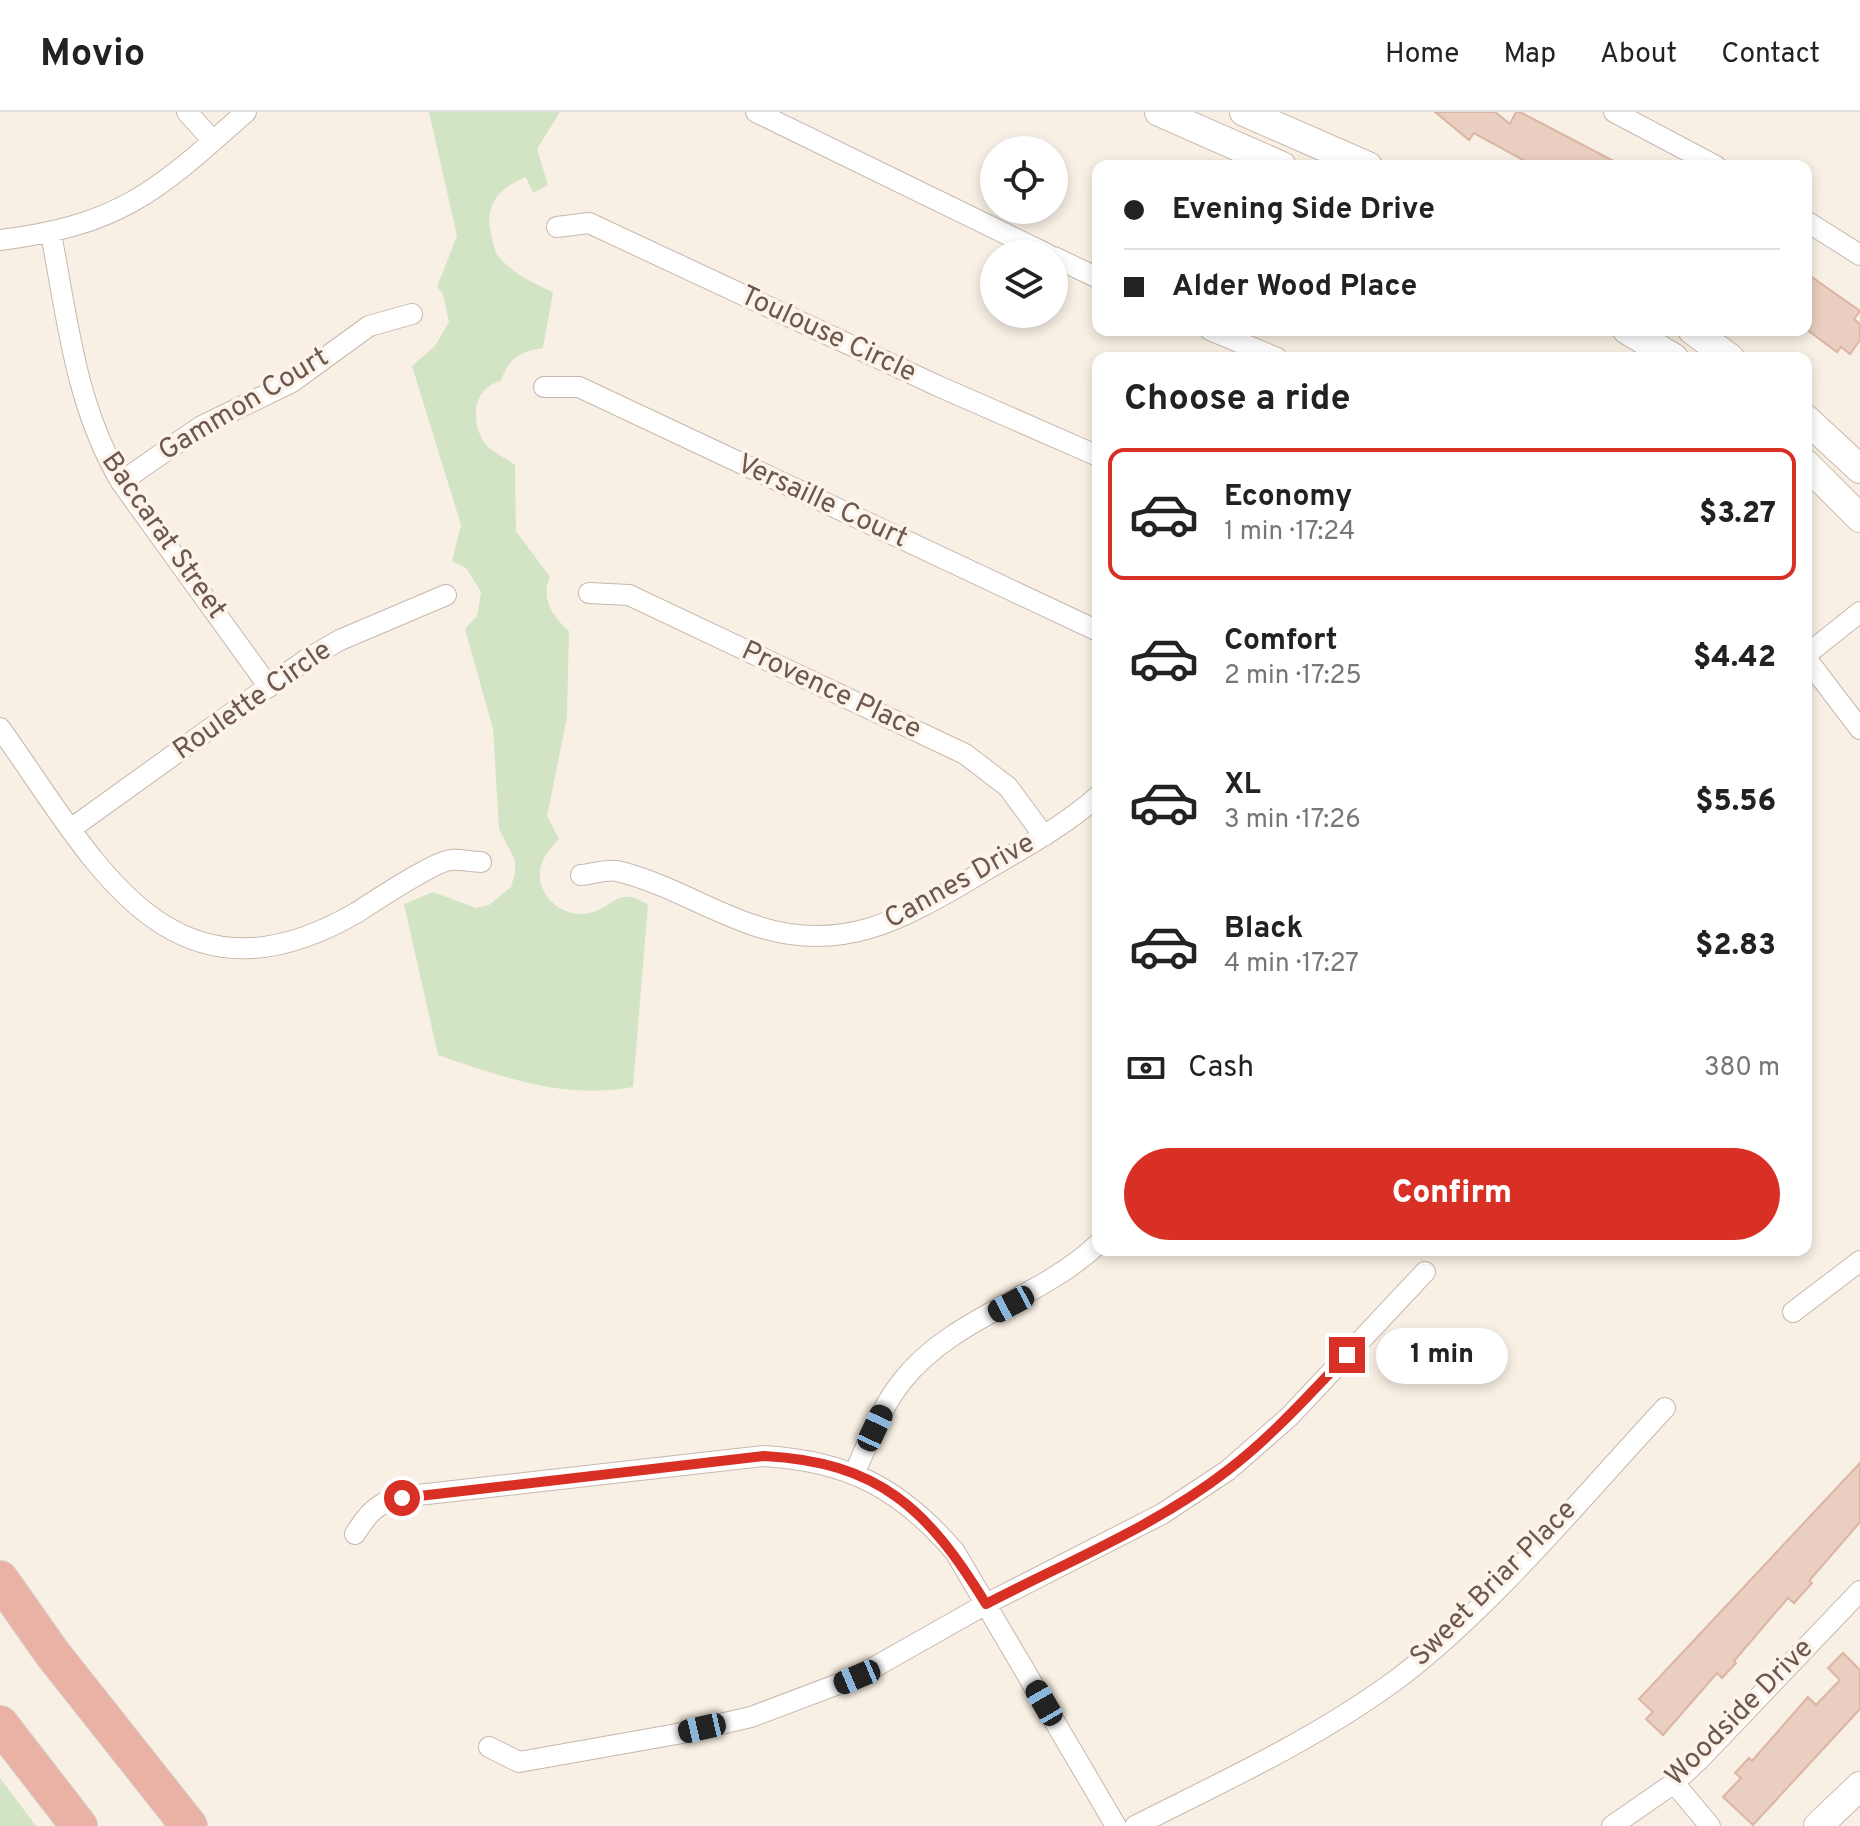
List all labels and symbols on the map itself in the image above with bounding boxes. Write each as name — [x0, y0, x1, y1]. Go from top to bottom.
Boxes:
street label: Toulouse Circle — [734, 278, 922, 392]
street label: Gammon Court — [152, 340, 336, 470]
street label: Baccarat Street — [92, 446, 234, 626]
street label: Versaille Court — [731, 447, 913, 557]
street label: Roulette Circle — [167, 633, 339, 769]
street label: Provence Place — [735, 634, 927, 748]
street label: Cannes Drive — [879, 826, 1041, 938]
car — [984, 1282, 1038, 1326]
callout: 1 min — [1375, 1327, 1507, 1383]
route end — [1329, 1337, 1365, 1373]
car — [854, 1401, 896, 1455]
route start — [384, 1480, 420, 1516]
street label: Sweet Briar Place — [1403, 1493, 1585, 1675]
street label: Woodside Drive — [1658, 1631, 1822, 1795]
car — [830, 1657, 884, 1697]
car — [1022, 1676, 1066, 1730]
car — [676, 1711, 728, 1745]

